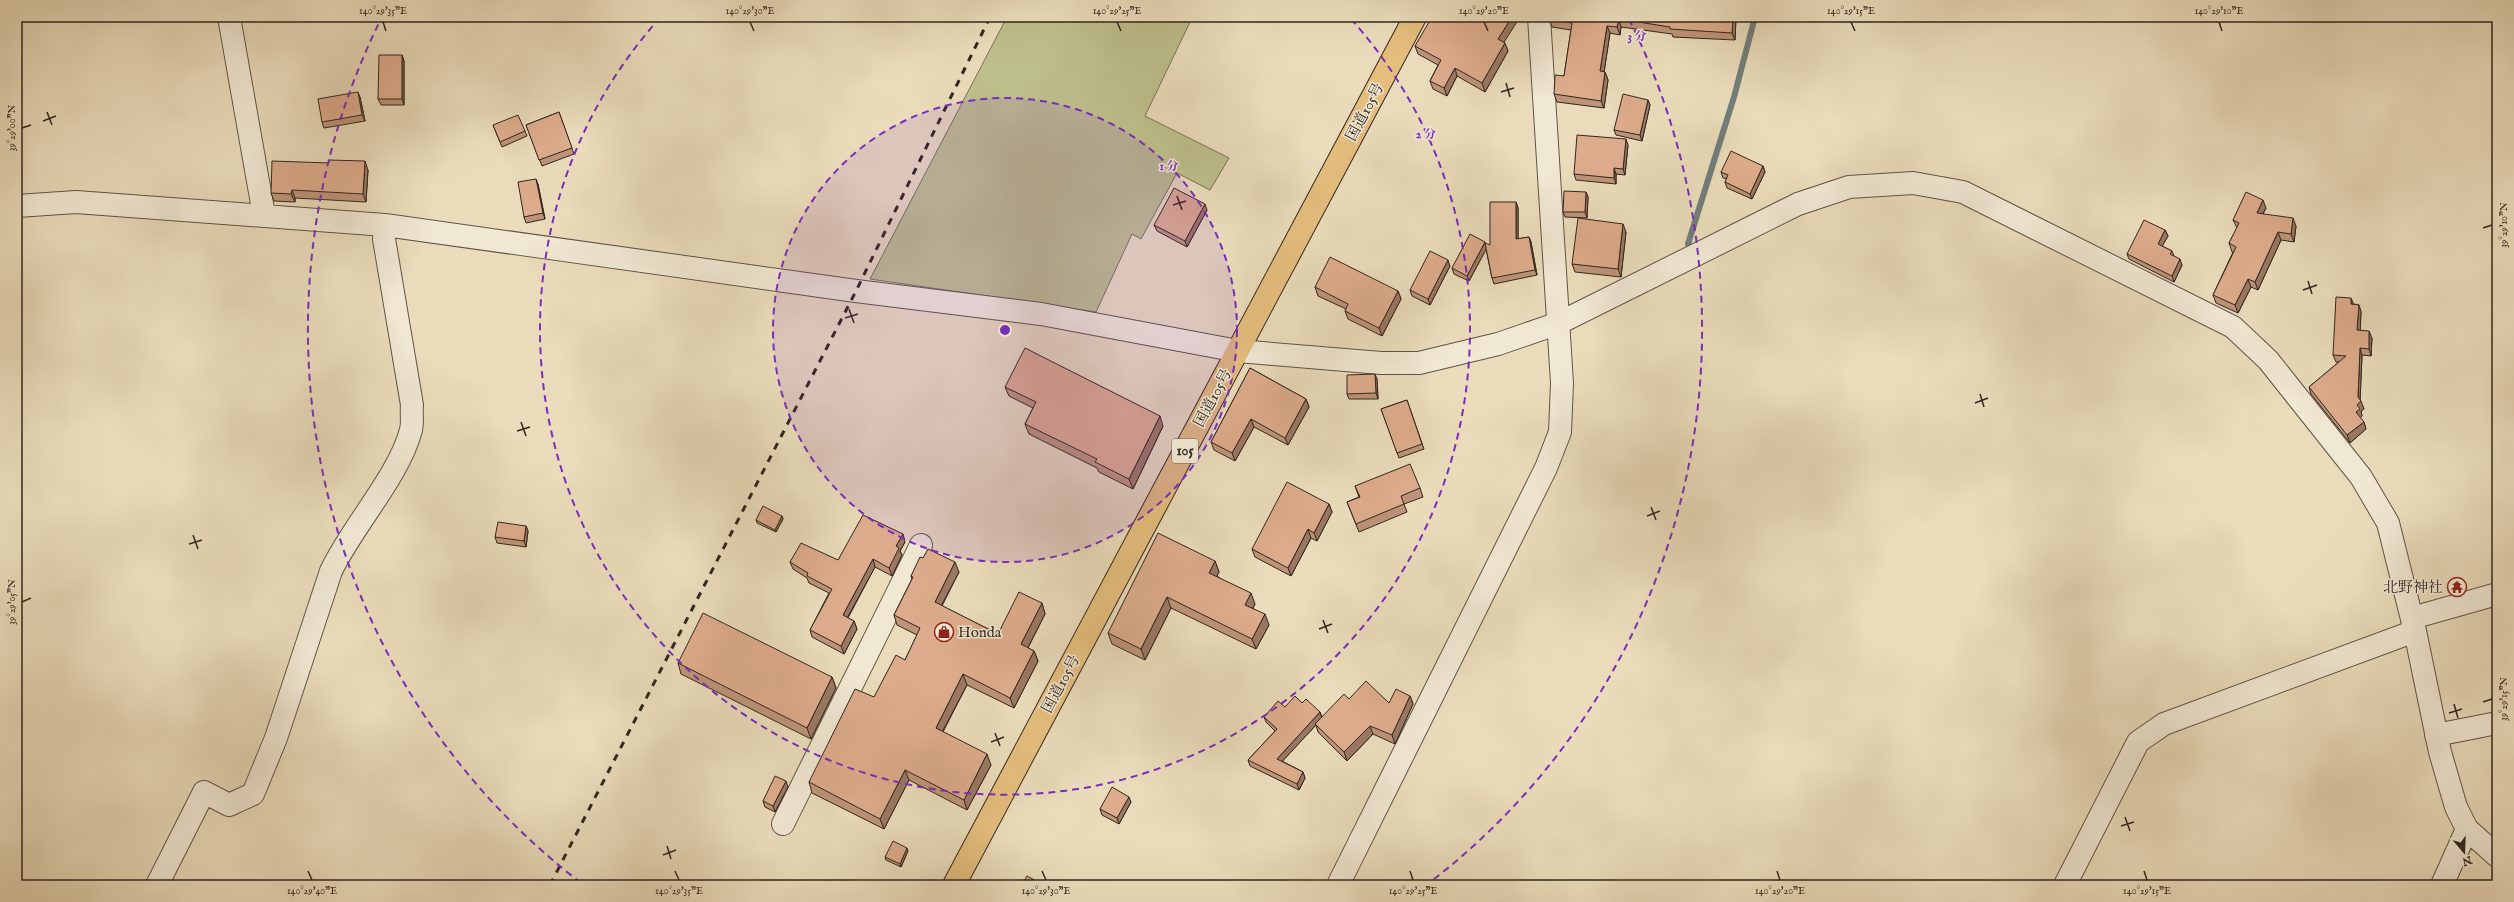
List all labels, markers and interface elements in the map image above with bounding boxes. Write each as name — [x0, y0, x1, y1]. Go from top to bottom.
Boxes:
text: 140°29'35"E — [359, 5, 407, 18]
text: 140°29'30"E — [725, 5, 775, 18]
text: 140°29'25"E — [1093, 5, 1141, 18]
text: 140°29'20"E — [1459, 5, 1509, 18]
text: 140°29'15"E — [1827, 5, 1875, 18]
text: 140°29'10"E — [2194, 5, 2244, 18]
text: 3 分 — [1627, 29, 1647, 44]
street label: 国道105号 — [1342, 80, 1388, 144]
text: 39°29'00"N — [6, 104, 19, 151]
text: 2 分 — [1416, 127, 1436, 142]
text: 1 分 — [1159, 159, 1179, 174]
text: 39°29'10"N — [2498, 202, 2511, 248]
centre of rings — [998, 323, 1012, 337]
street label: 国道105号 — [1190, 366, 1236, 430]
road number: 105 — [1172, 439, 1198, 463]
temple icon: 北野神社 — [2446, 576, 2468, 598]
place label: 北野神社 — [2383, 578, 2443, 597]
text: 39°29'05"N — [6, 579, 19, 625]
shop icon: Honda — [933, 621, 955, 643]
place label: Honda — [958, 623, 1002, 642]
street label: 国道105号 — [1038, 652, 1084, 716]
text: 39°29'15"N — [2498, 677, 2511, 721]
north arrow — [2444, 832, 2484, 872]
text: N — [2460, 852, 2475, 869]
text: 140°29'40"E — [287, 885, 337, 898]
text: 140°29'35"E — [655, 885, 703, 898]
text: 140°29'30"E — [1021, 885, 1071, 898]
text: 140°29'25"E — [1389, 885, 1437, 898]
text: 140°29'20"E — [1755, 885, 1805, 898]
text: 140°29'15"E — [2123, 885, 2171, 898]

